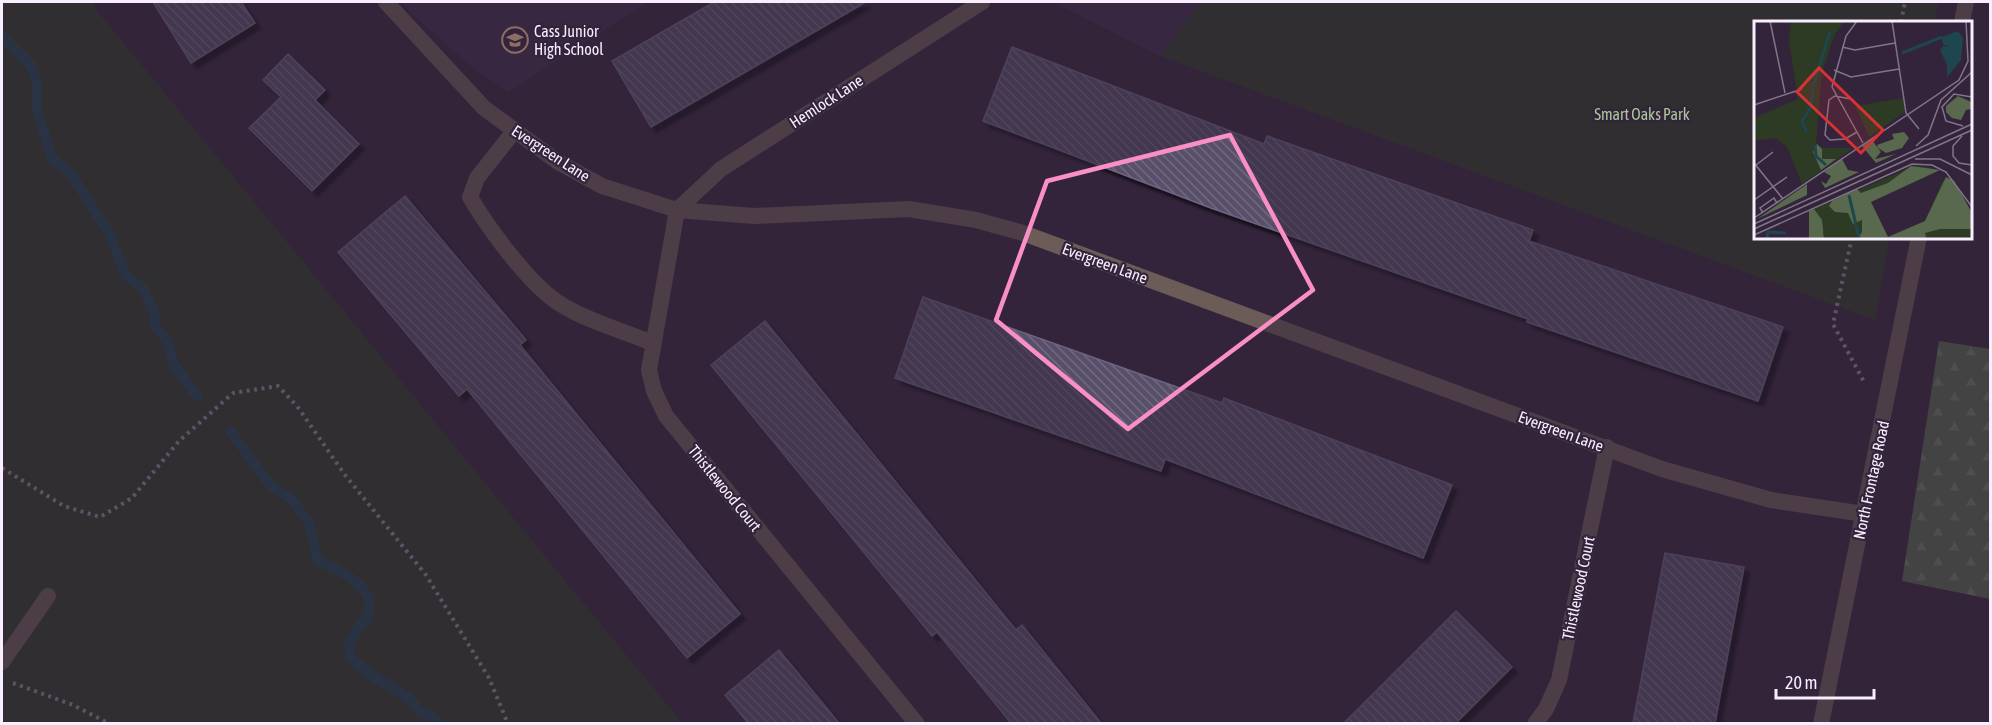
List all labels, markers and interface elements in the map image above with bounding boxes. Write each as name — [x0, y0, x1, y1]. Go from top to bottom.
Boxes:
inset map — [1754, 21, 1971, 238]
place label: Cass Junior High School — [534, 22, 604, 59]
school or university icon: Cass Junior High School — [500, 25, 530, 55]
street label: Hemlock Lane — [786, 71, 866, 131]
park label: Smart Oaks Park — [1594, 105, 1690, 123]
street label: Evergreen Lane — [508, 121, 593, 186]
street label: Evergreen Lane — [1060, 239, 1150, 288]
street label: Evergreen Lane — [1516, 407, 1606, 456]
street label: North Frontage Road — [1850, 419, 1893, 541]
street label: Thistlewood Court — [685, 441, 765, 535]
street label: Thistlewood Court — [1558, 534, 1598, 641]
scale bar — [1776, 662, 1874, 700]
text: 20 m — [1785, 672, 1817, 693]

